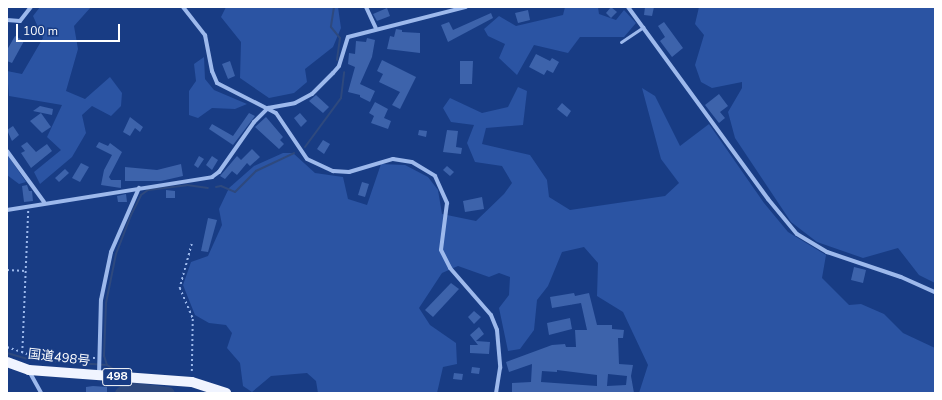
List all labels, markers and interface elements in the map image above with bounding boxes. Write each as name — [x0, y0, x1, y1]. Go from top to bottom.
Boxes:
scale bar — [18, 16, 122, 42]
text: 100 m — [23, 23, 58, 39]
street label: 国道498号 — [27, 346, 91, 370]
road number: 498 — [102, 367, 132, 387]

